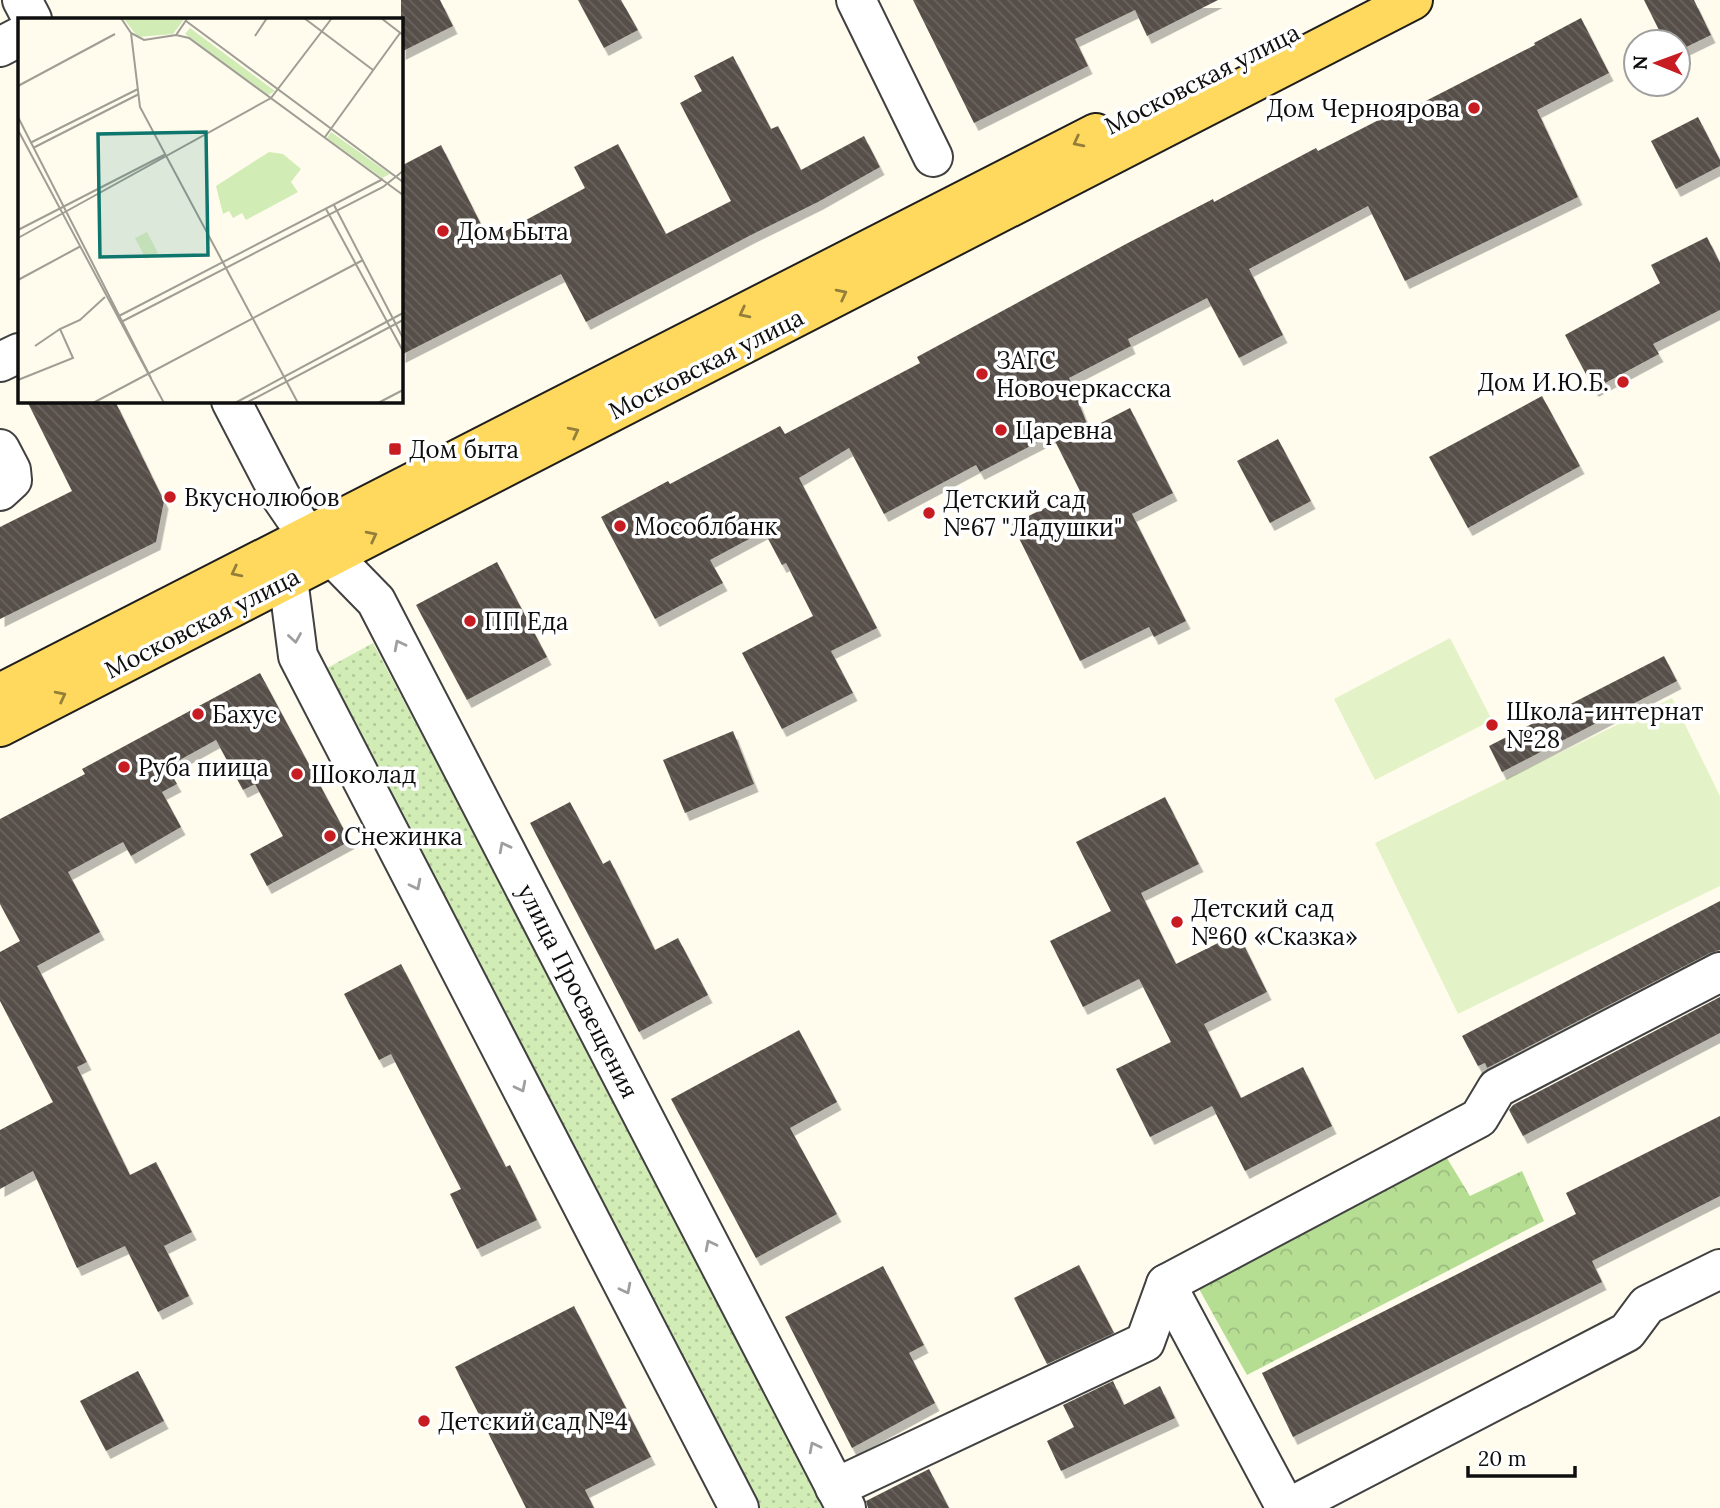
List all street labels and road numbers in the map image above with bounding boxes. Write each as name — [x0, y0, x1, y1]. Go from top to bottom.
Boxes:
street label: Московская улица — [1099, 16, 1305, 142]
street label: Московская улица — [603, 301, 809, 427]
street label: Московская улица — [99, 560, 305, 686]
street label: улица Просвещения — [511, 879, 645, 1103]

